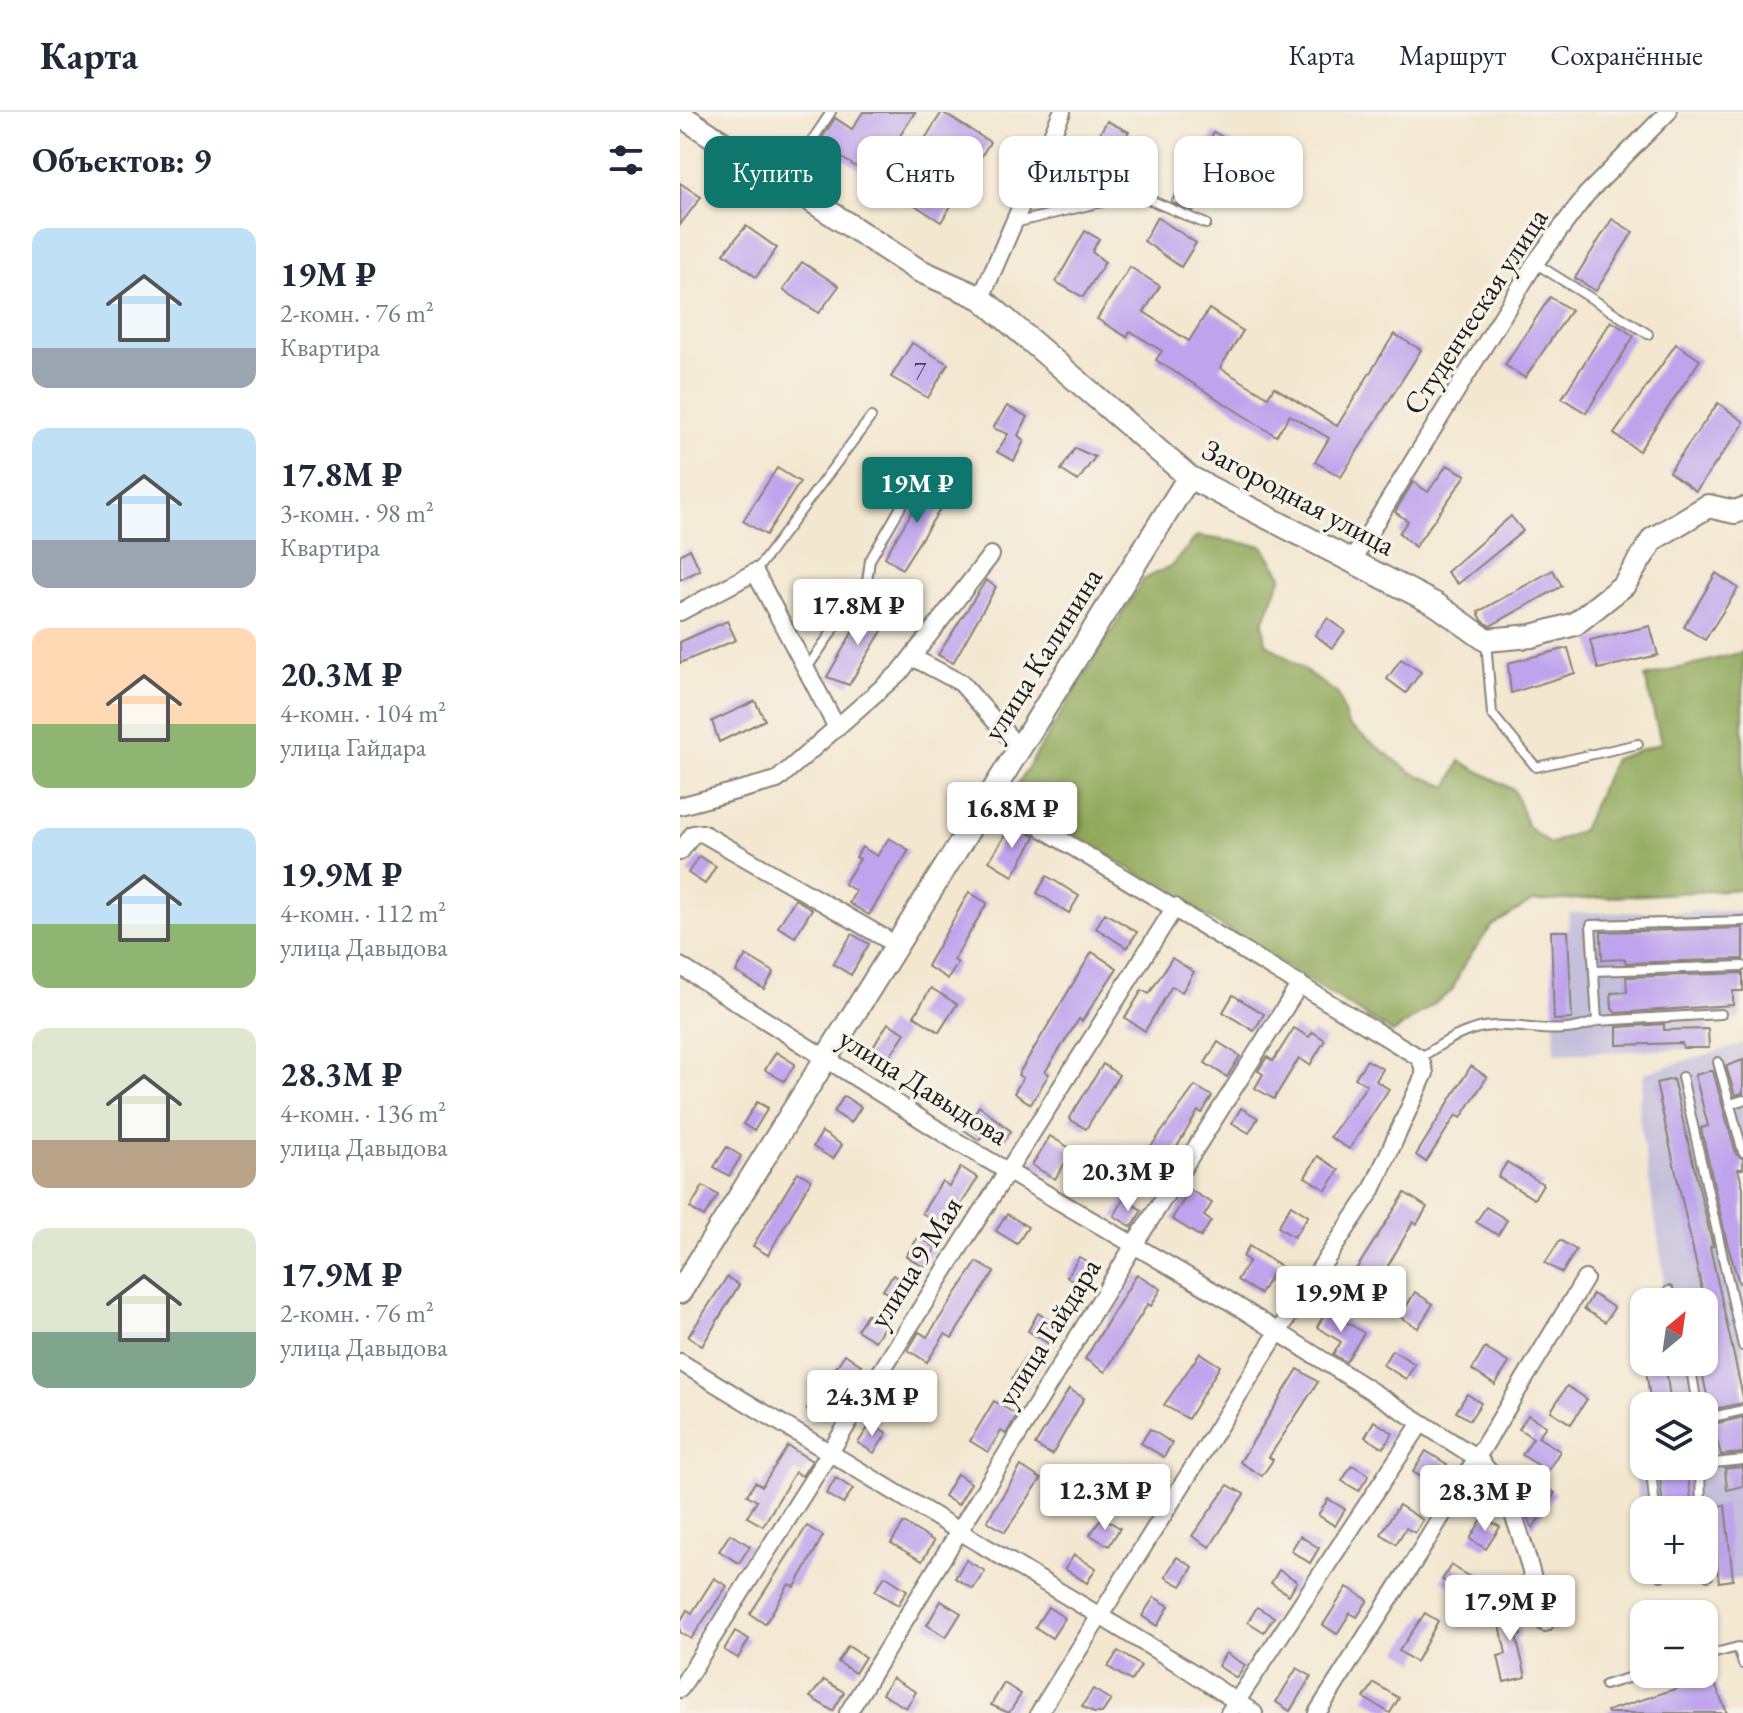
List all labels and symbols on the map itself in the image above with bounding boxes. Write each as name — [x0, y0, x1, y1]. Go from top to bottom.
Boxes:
street label: Студенческая улица — [1394, 200, 1556, 422]
house number: 7 — [914, 354, 927, 388]
street label: Загородная улица — [1196, 430, 1402, 564]
pin: 19M ₽ — [861, 457, 973, 525]
street label: улица Калинина — [973, 560, 1111, 748]
pin: 17.8M ₽ — [784, 579, 932, 647]
pin: 16.8M ₽ — [938, 782, 1086, 850]
street label: улица Давыдова — [832, 1018, 1016, 1154]
pin: 20.3M ₽ — [1054, 1145, 1202, 1213]
street label: улица 9 Мая — [859, 1189, 971, 1335]
street label: улица Гайдара — [987, 1250, 1109, 1414]
pin: 19.9M ₽ — [1267, 1266, 1415, 1334]
north arrow — [1630, 1288, 1718, 1376]
pin: 24.3M ₽ — [798, 1370, 946, 1438]
pin: 12.3M ₽ — [1031, 1464, 1179, 1532]
pin: 28.3M ₽ — [1411, 1465, 1559, 1533]
pin: 17.9M ₽ — [1436, 1575, 1584, 1643]

